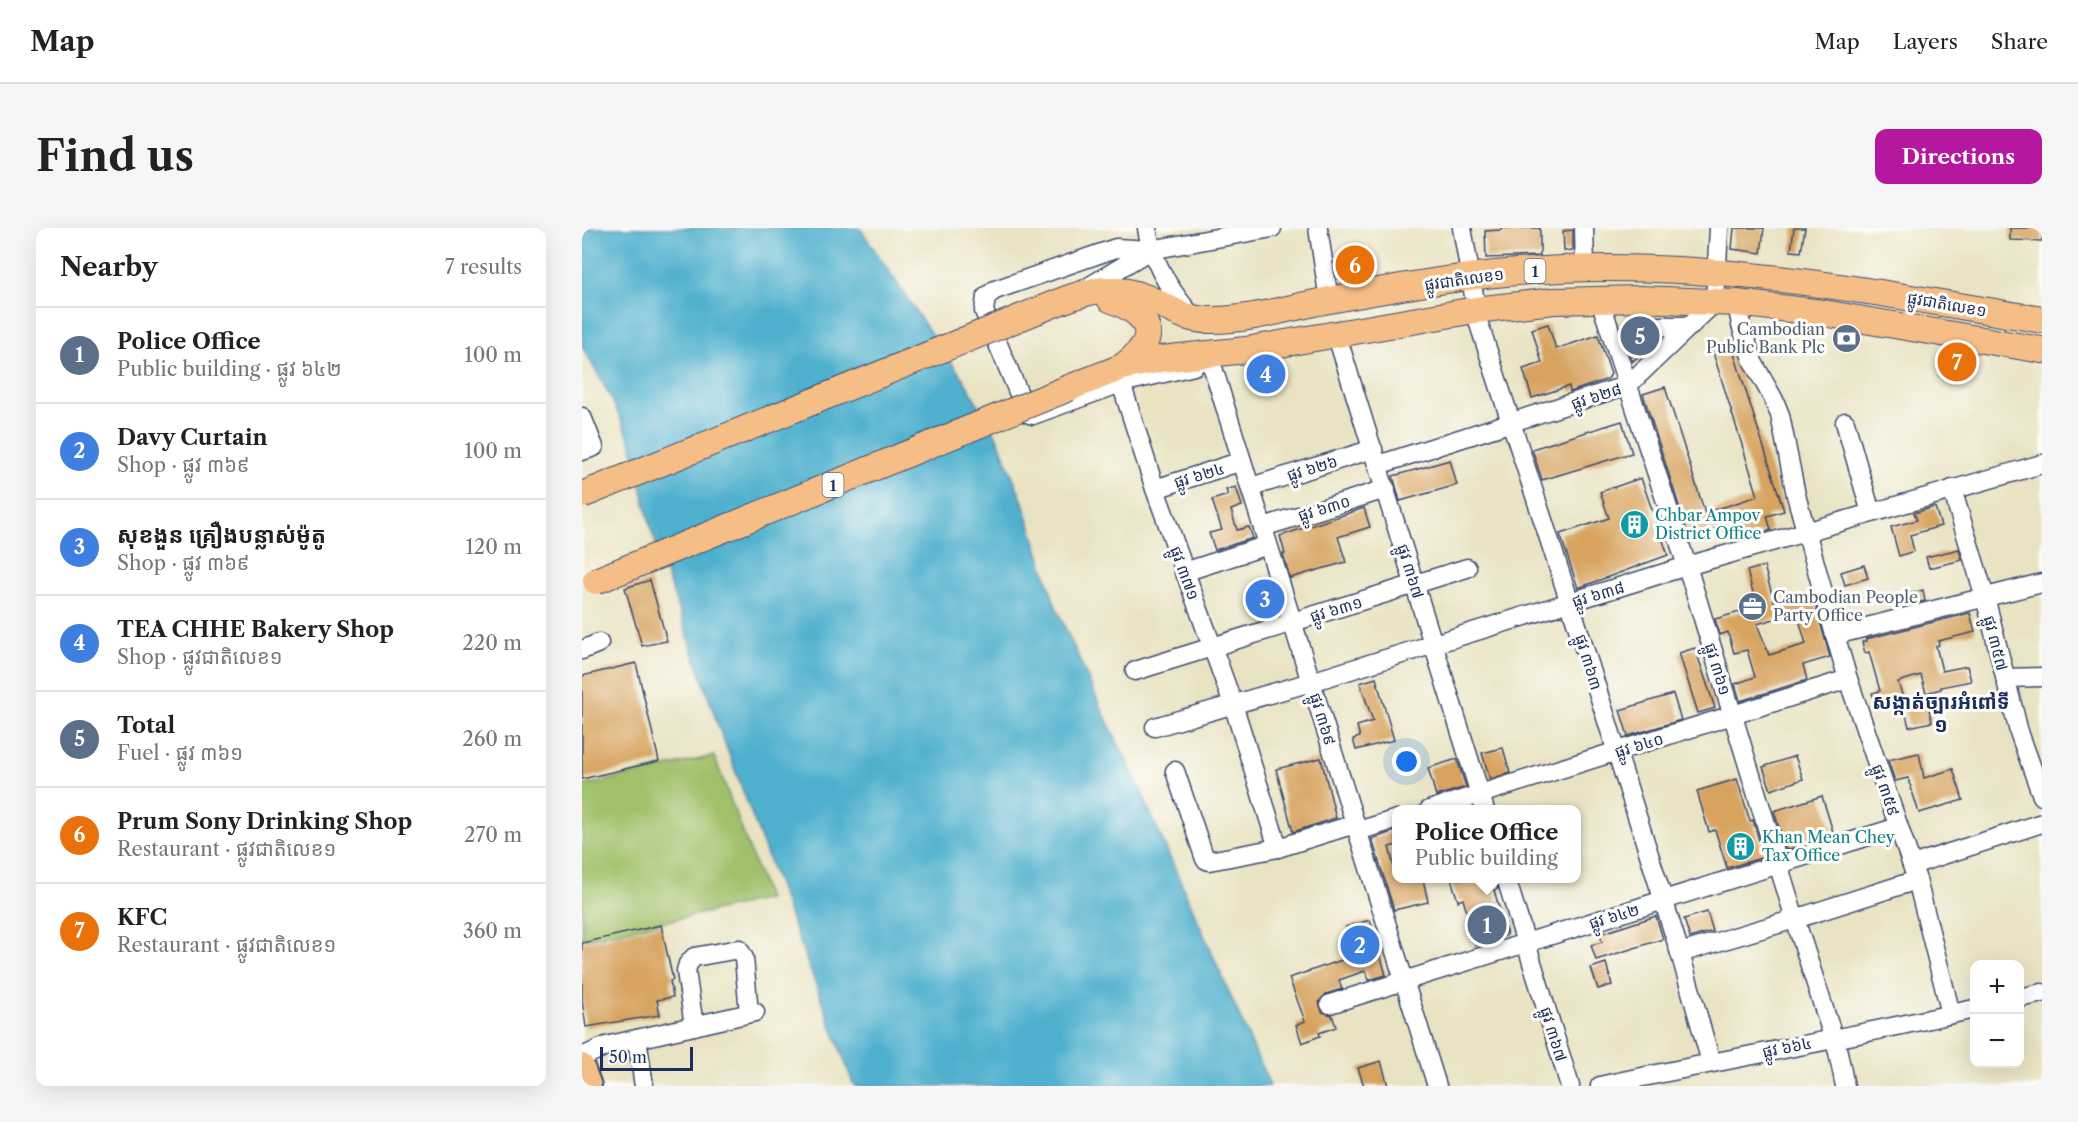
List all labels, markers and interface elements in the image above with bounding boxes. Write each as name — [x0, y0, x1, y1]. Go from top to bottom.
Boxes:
text: Map — [30, 24, 94, 58]
text: Map — [1815, 29, 1860, 54]
text: Layers — [1893, 29, 1958, 54]
text: Share — [1991, 29, 2048, 54]
button: Directions — [1875, 129, 2042, 184]
text: Find us — [36, 130, 194, 182]
pin: 6 — [1336, 243, 1374, 288]
text: Nearby — [60, 251, 158, 283]
text: 7 results — [445, 255, 522, 279]
road number: 1 — [1524, 259, 1546, 283]
street label: ផ្លូវជាតិលេខ១ — [1423, 264, 1506, 299]
street label: ផ្លូវជាតិលេខ១ — [1905, 287, 1988, 325]
pin: 5 — [1620, 314, 1660, 358]
place label: Cambodian Public Bank Plc — [1706, 319, 1825, 357]
bank icon: Cambodian Public Bank Plc — [1830, 322, 1862, 354]
text: Police Office — [117, 328, 261, 355]
pin: 7 — [1938, 340, 1976, 384]
text: 1 — [75, 343, 84, 367]
text: 100 m — [464, 343, 522, 367]
pin: 4 — [1246, 352, 1286, 396]
text: Public building · ផ្លូវ ៦៤២ — [117, 357, 342, 381]
street label: ផ្លូវ ៦២៨ — [1568, 378, 1625, 418]
text: Davy Curtain — [117, 424, 268, 451]
text: 2 — [74, 439, 85, 463]
text: 100 m — [464, 439, 522, 463]
street label: ផ្លូវ ៦២៦ — [1284, 451, 1341, 490]
text: Shop · ផ្លូវ ៣៦៩ — [117, 453, 250, 477]
street label: ផ្លូវ ៦២៤ — [1171, 458, 1228, 497]
road number: 1 — [822, 473, 844, 497]
street label: ផ្លូវ ៦៣០ — [1295, 491, 1354, 530]
place label: Chbar Ampov District Office — [1655, 505, 1761, 543]
building icon: Chbar Ampov District Office — [1618, 508, 1650, 540]
text: សុខងួន គ្រឿងបន្លាស់ម៉ូតូ — [117, 522, 326, 549]
text: 3 — [74, 535, 85, 559]
text: 120 m — [465, 535, 522, 559]
street label: ផ្លូវ ៣៦៧ — [1389, 541, 1429, 602]
street label: ផ្លូវ ៣៧១ — [1162, 543, 1204, 604]
text: Shop · ផ្លូវ ៣៦៩ — [117, 551, 250, 575]
pin: 3 — [1246, 576, 1284, 622]
street label: ផ្លូវ ៦៣៨ — [1569, 577, 1628, 616]
place label: Cambodian People Party Office — [1773, 587, 1918, 625]
office icon: Cambodian People Party Office — [1736, 590, 1768, 622]
street label: ផ្លូវ ៦៣១ — [1307, 592, 1366, 631]
street label: ផ្លូវ ៣៥៧ — [1975, 613, 2012, 674]
text: TEA CHHE Bakery Shop — [117, 616, 394, 643]
text: 4 — [74, 631, 85, 655]
text: 220 m — [462, 631, 522, 655]
street label: ផ្លូវ ៣៦៣ — [1567, 632, 1607, 694]
street label: ផ្លូវ ៣៦១ — [1696, 640, 1735, 699]
text: Shop · ផ្លូវជាតិលេខ១ — [117, 645, 282, 669]
street label: ផ្លូវ ៣៦៩ — [1301, 690, 1340, 749]
district label: សង្កាត់ច្បារអំពៅទី ១ — [1872, 690, 2010, 737]
text: Total — [117, 712, 175, 739]
text: 5 — [74, 727, 85, 751]
text: 260 m — [462, 727, 522, 751]
street label: ផ្លូវ ៦៤០ — [1612, 728, 1667, 766]
text: Fuel · ផ្លូវ ៣៦១ — [117, 741, 243, 765]
your location — [1392, 747, 1421, 776]
street label: ផ្លូវ ៣៥៩ — [1863, 761, 1904, 820]
popup — [1392, 805, 1581, 883]
text: Prum Sony Drinking Shop — [117, 808, 412, 835]
text: Police Office — [1415, 819, 1558, 846]
text: 6 — [74, 823, 85, 847]
text: 270 m — [464, 823, 522, 847]
place label: Khan Mean Chey Tax Office — [1762, 827, 1896, 865]
building icon: Khan Mean Chey Tax Office — [1725, 830, 1757, 862]
text: Restaurant · ផ្លូវជាតិលេខ១ — [117, 837, 336, 861]
text: Public building — [1415, 846, 1558, 870]
street label: ផ្លូវ ៦៤២ — [1586, 899, 1643, 938]
pin: 1 — [1468, 902, 1506, 948]
text: KFC — [117, 904, 167, 931]
text: 7 — [74, 919, 85, 943]
text: 360 m — [463, 919, 522, 943]
pin: 2 — [1340, 922, 1380, 968]
text: Restaurant · ផ្លូវជាតិលេខ១ — [117, 933, 336, 957]
map controls — [1970, 960, 2024, 1068]
button: + — [1970, 960, 2024, 1014]
street label: ផ្លូវ ៣៦៧ — [1532, 1004, 1572, 1065]
button: − — [1970, 1014, 2024, 1068]
street label: ផ្លូវ ៦៦៤ — [1760, 1032, 1814, 1066]
scale bar — [600, 1044, 693, 1072]
text: 50 m — [609, 1047, 647, 1067]

